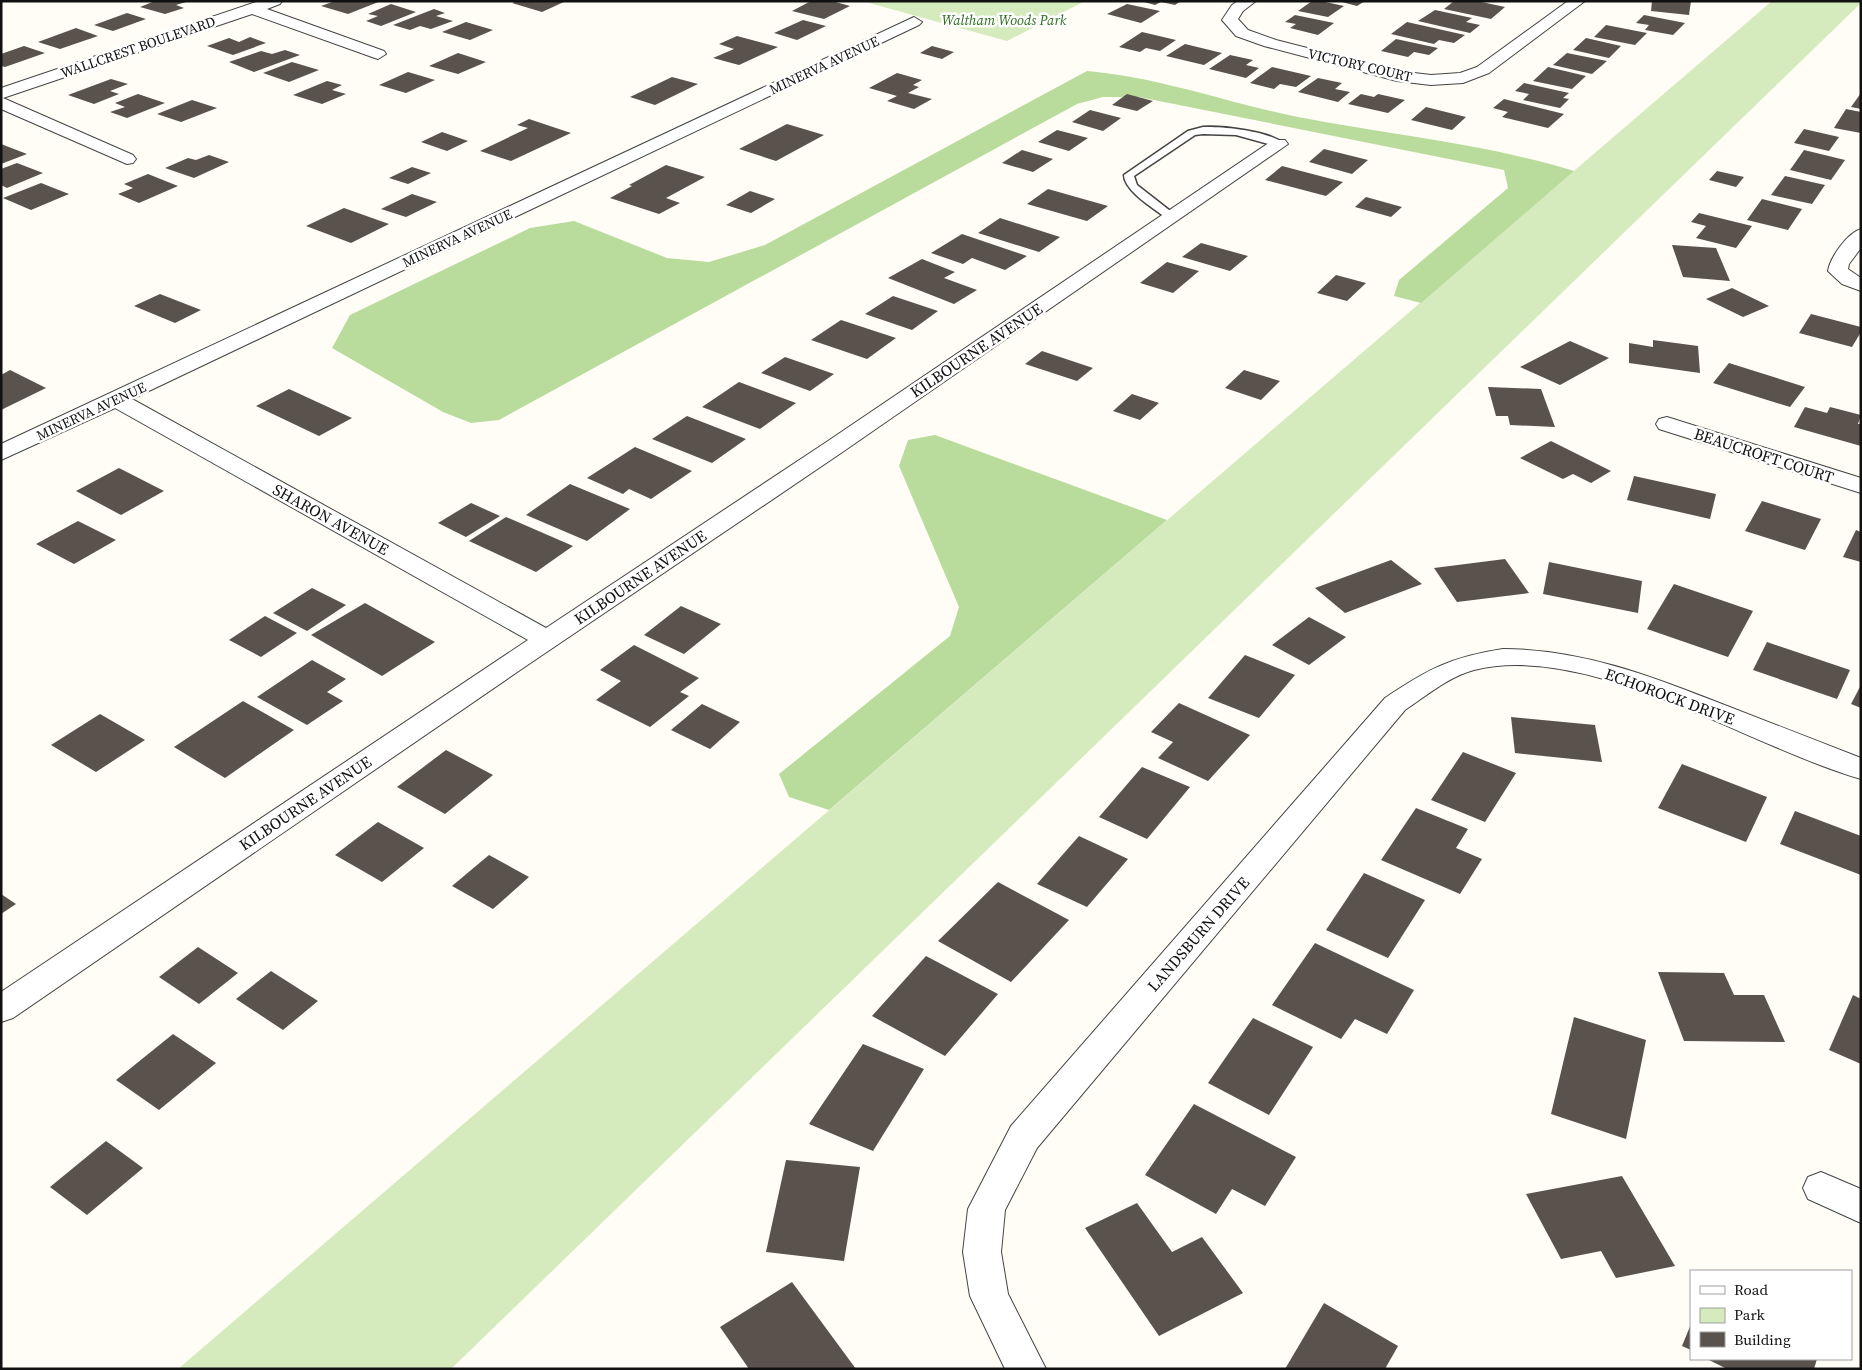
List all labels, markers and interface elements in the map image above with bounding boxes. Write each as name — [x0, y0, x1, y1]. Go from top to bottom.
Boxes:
park label: Waltham Woods Park — [942, 10, 1067, 30]
street label: WALLCREST BOULEVARD — [58, 11, 218, 83]
street label: MINERVA AVENUE — [766, 31, 882, 99]
street label: VICTORY COURT — [1306, 43, 1415, 87]
street label: MINERVA AVENUE — [399, 204, 515, 272]
street label: KILBOURNE AVENUE — [906, 297, 1047, 403]
street label: MINERVA AVENUE — [33, 377, 149, 445]
street label: BEAUCROFT COURT — [1691, 422, 1837, 488]
street label: SHARON AVENUE — [269, 478, 393, 560]
street label: KILBOURNE AVENUE — [570, 524, 711, 630]
street label: ECHOROCK DRIVE — [1602, 662, 1738, 730]
street label: KILBOURNE AVENUE — [235, 750, 376, 856]
street label: LANDSBURN DRIVE — [1142, 872, 1254, 996]
legend — [1690, 1270, 1852, 1360]
text: Road — [1734, 1279, 1768, 1300]
text: Park — [1734, 1304, 1766, 1325]
text: Building — [1734, 1329, 1791, 1350]

